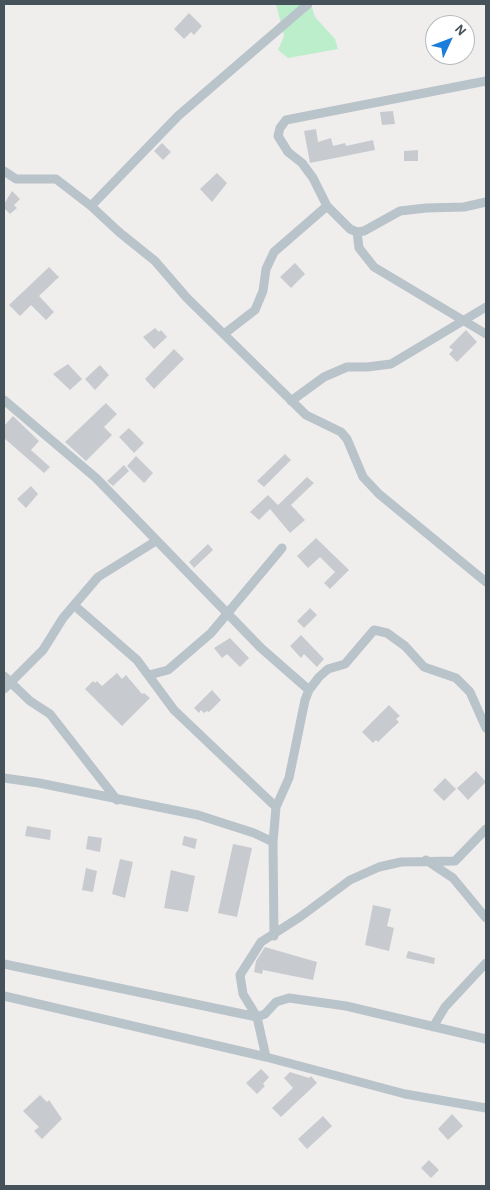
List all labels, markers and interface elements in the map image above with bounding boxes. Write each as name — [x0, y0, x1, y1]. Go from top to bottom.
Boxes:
north arrow — [425, 15, 475, 65]
text: N — [452, 22, 469, 39]

